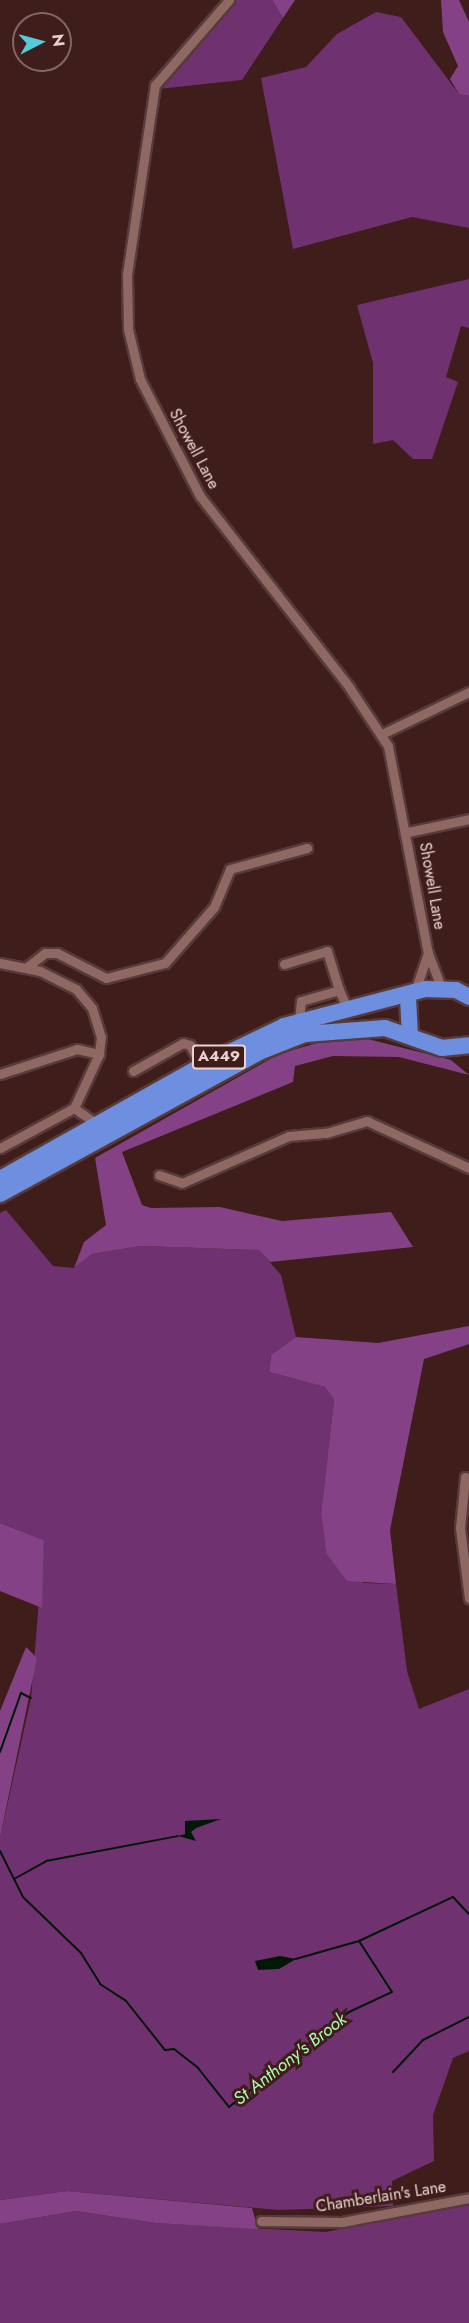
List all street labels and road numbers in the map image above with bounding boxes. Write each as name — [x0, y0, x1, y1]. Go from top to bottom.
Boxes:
street label: Showell Lane — [165, 406, 223, 492]
street label: Showell Lane — [415, 841, 449, 931]
road number: A449 — [192, 1045, 246, 1069]
street label: Chamberlain's Lane — [315, 2177, 447, 2217]

